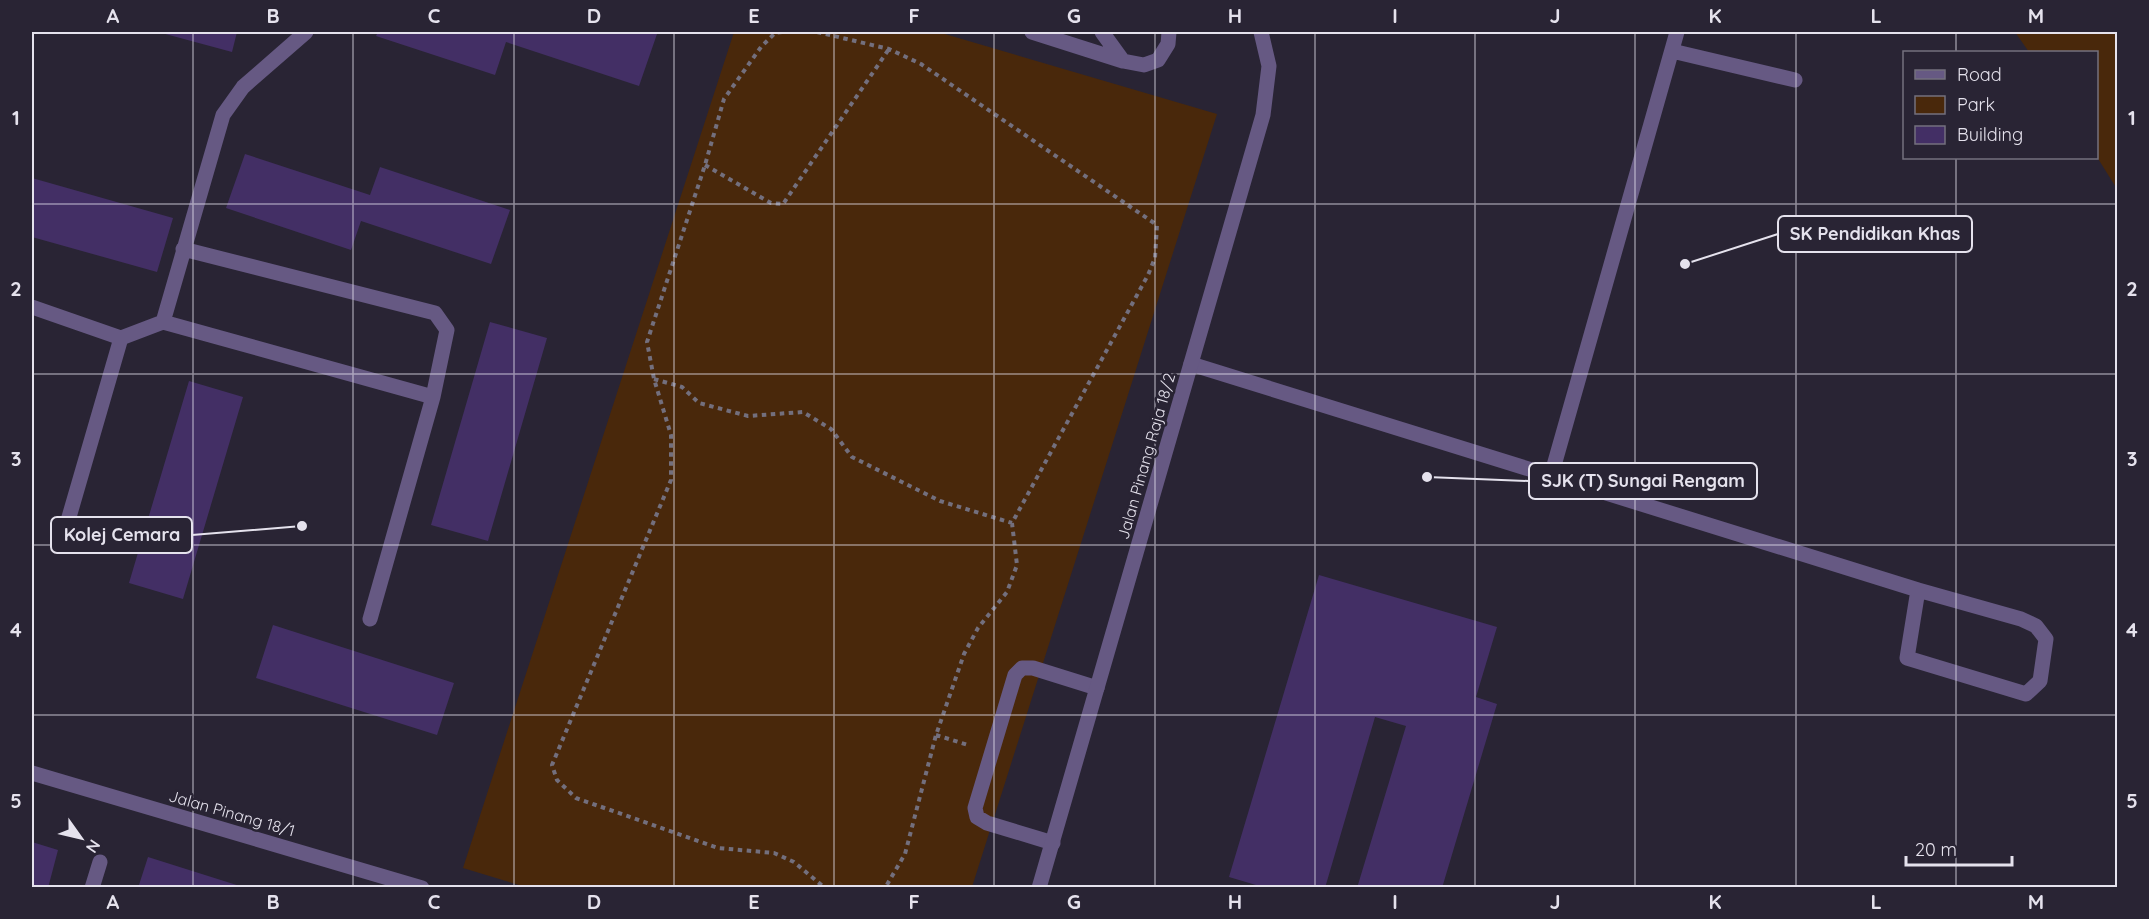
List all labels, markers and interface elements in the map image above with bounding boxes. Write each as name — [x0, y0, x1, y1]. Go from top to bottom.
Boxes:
text: A — [107, 3, 120, 28]
text: B — [266, 3, 280, 28]
text: C — [428, 3, 441, 28]
text: D — [587, 3, 601, 28]
text: E — [748, 3, 760, 28]
text: F — [908, 3, 920, 28]
text: G — [1067, 3, 1081, 28]
text: H — [1228, 3, 1242, 28]
text: I — [1392, 3, 1398, 28]
text: J — [1549, 3, 1561, 28]
text: K — [1708, 3, 1722, 28]
text: L — [1870, 3, 1882, 28]
text: M — [2028, 3, 2044, 28]
legend — [1903, 51, 2098, 159]
text: Road — [1957, 63, 2002, 86]
text: Park — [1957, 93, 1995, 116]
text: 1 — [12, 105, 20, 130]
text: 1 — [2128, 105, 2136, 130]
text: Building — [1957, 123, 2023, 146]
callout: SK Pendidikan Khas — [1778, 216, 1972, 252]
text: SK Pendidikan Khas — [1790, 222, 1960, 245]
text: 2 — [10, 276, 22, 301]
text: 2 — [2126, 276, 2138, 301]
street label: Jalan Pinang Raja 18/2 — [1113, 370, 1179, 541]
text: 3 — [11, 446, 21, 471]
text: 3 — [2127, 446, 2137, 471]
callout: SJK (T) Sungai Rengam — [1529, 463, 1757, 499]
text: SJK (T) Sungai Rengam — [1541, 469, 1745, 492]
callout: Kolej Cemara — [51, 517, 192, 553]
text: Kolej Cemara — [64, 523, 180, 546]
text: 4 — [10, 617, 22, 642]
text: 4 — [2126, 617, 2138, 642]
street label: Jalan Pinang 18/1 — [167, 785, 297, 841]
text: 5 — [10, 788, 22, 813]
text: 5 — [2126, 788, 2138, 813]
north arrow — [51, 808, 111, 868]
scale bar — [1906, 829, 2012, 867]
text: N — [82, 836, 105, 857]
text: 20 m — [1915, 838, 1957, 861]
text: A — [107, 889, 120, 914]
text: B — [266, 889, 280, 914]
text: C — [428, 889, 441, 914]
text: D — [587, 889, 601, 914]
text: E — [748, 889, 760, 914]
text: F — [908, 889, 920, 914]
text: G — [1067, 889, 1081, 914]
text: H — [1228, 889, 1242, 914]
text: I — [1392, 889, 1398, 914]
text: J — [1549, 889, 1561, 914]
text: K — [1708, 889, 1722, 914]
text: L — [1870, 889, 1882, 914]
text: M — [2028, 889, 2044, 914]

